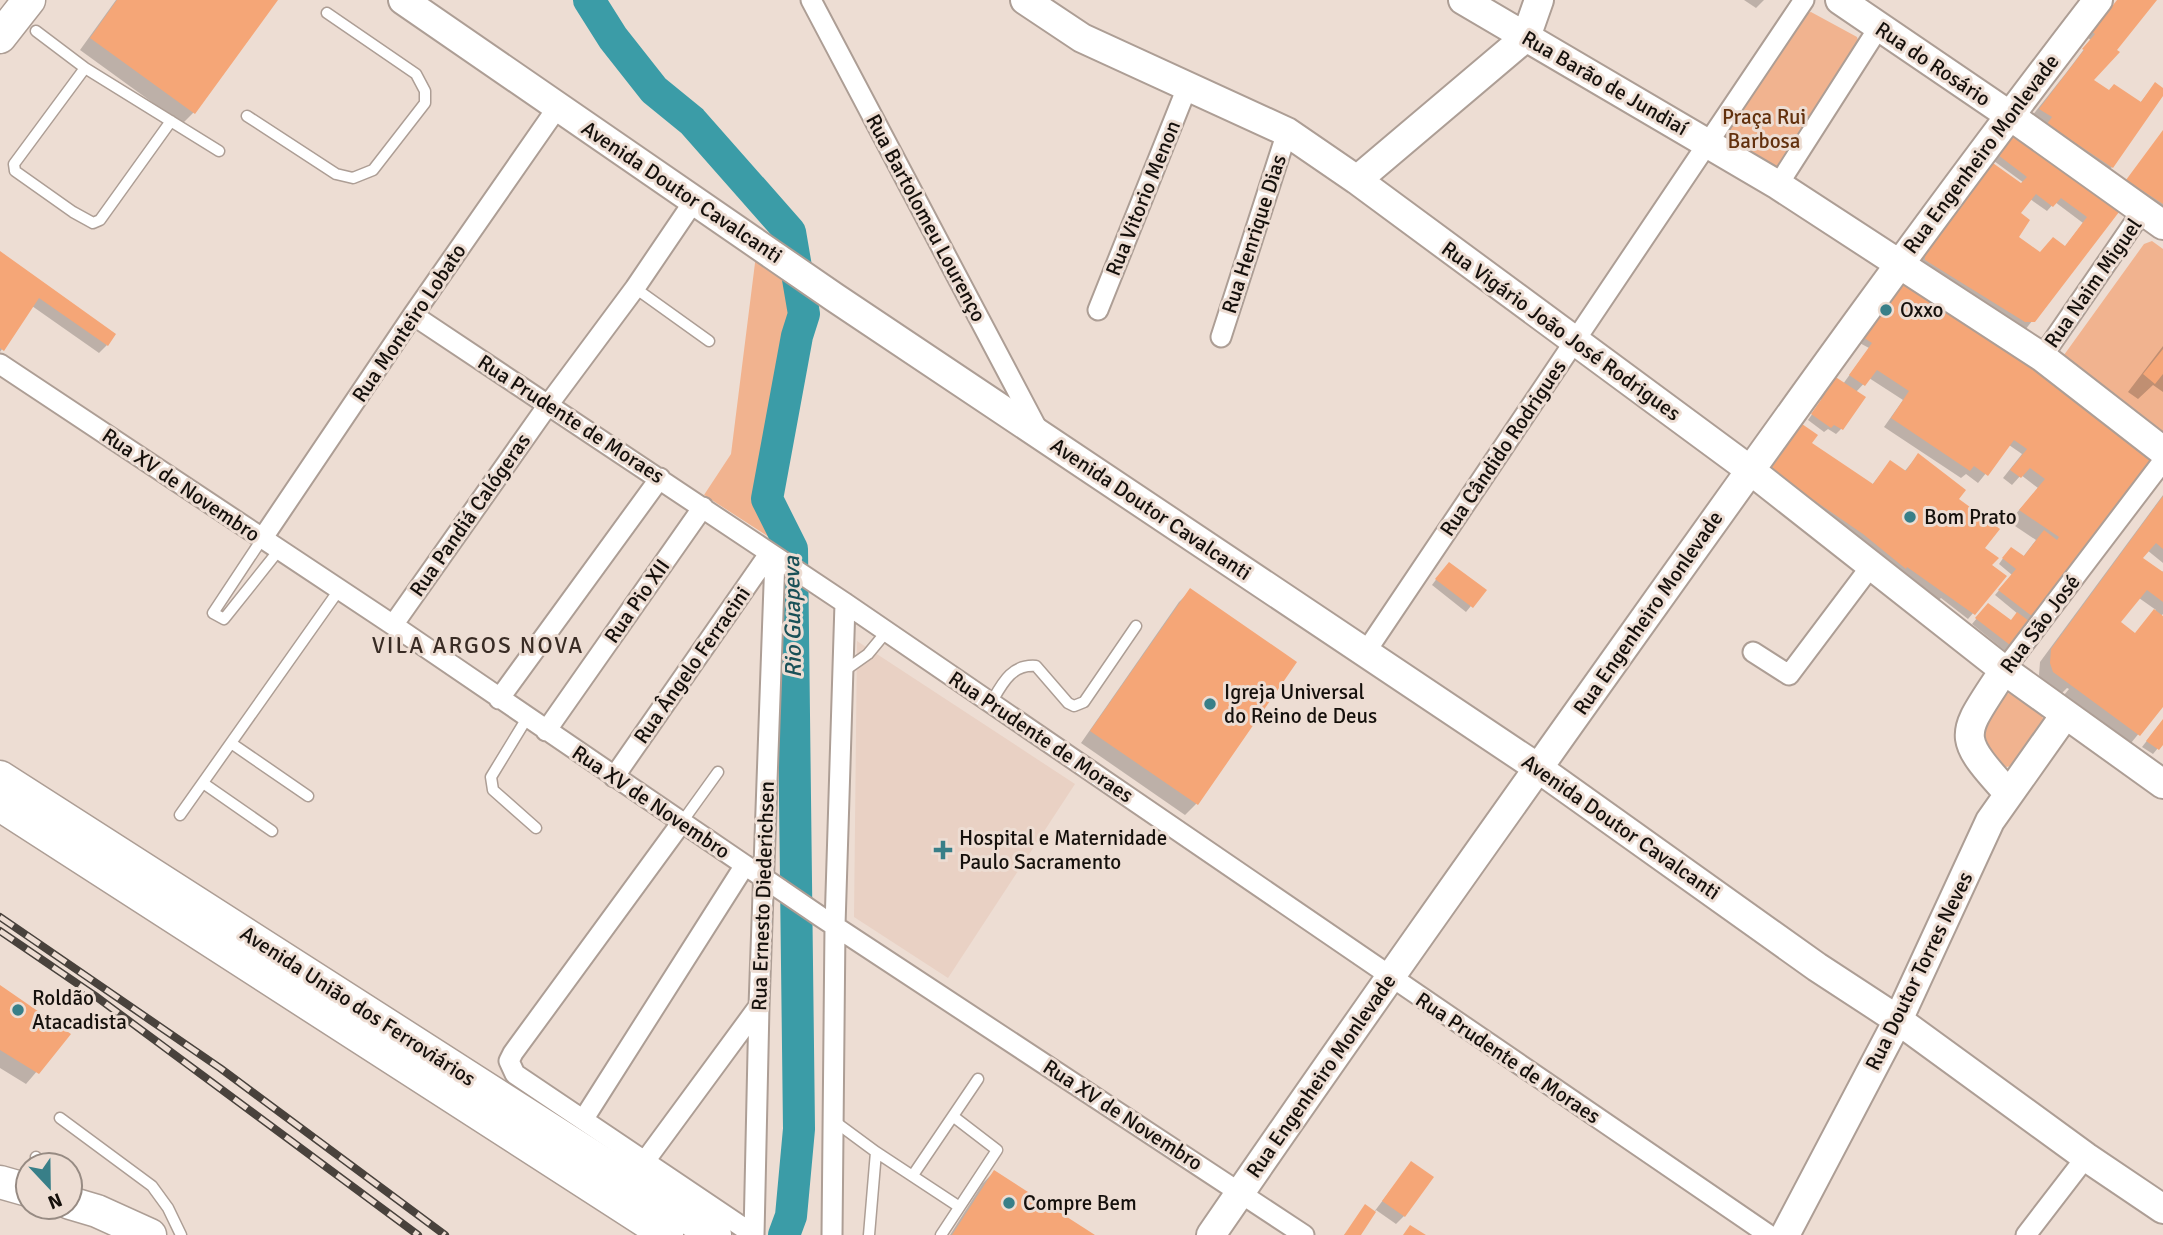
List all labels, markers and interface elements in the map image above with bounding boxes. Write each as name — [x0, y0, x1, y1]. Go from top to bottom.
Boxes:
street label: Rua do Rosário — [1870, 16, 1996, 112]
street label: Rua Barão de Jundiaí — [1517, 25, 1693, 141]
street label: Rua Engenheiro Monlevade — [1897, 49, 2065, 259]
park label: Praça Rui Barbosa — [1722, 104, 1806, 154]
street label: Rua Bartolomeu Lourenço — [860, 110, 992, 326]
street label: Avenida Doutor Cavalcanti — [577, 115, 787, 269]
street label: Rua Vitorio Menon — [1100, 117, 1186, 279]
street label: Rua Henrique Dias — [1216, 151, 1292, 317]
street label: Rua Naim Miguel — [2039, 213, 2147, 353]
street label: Rua Vigário João José Rodrigues — [1436, 235, 1686, 427]
street label: Rua Monteiro Lobato — [346, 239, 472, 407]
place label: Oxxo — [1900, 297, 1943, 323]
marker: Oxxo — [1878, 302, 1894, 318]
street label: Rua Prudente de Moraes — [473, 349, 669, 489]
street label: Rua Cândido Rodrigues — [1434, 355, 1572, 541]
street label: Rua XV de Novembro — [97, 422, 265, 548]
street label: Rua Pandiá Calógeras — [404, 428, 536, 602]
street label: Avenida Doutor Cavalcanti — [1046, 432, 1256, 586]
place label: Bom Prato — [1924, 504, 2017, 530]
street label: Rua Engenheiro Monlevade — [1568, 506, 1728, 720]
marker: Bom Prato — [1902, 509, 1918, 525]
street label: Rua Pio XII — [599, 554, 675, 648]
water label: Rio Guapeva — [777, 555, 808, 678]
street label: Rua São José — [1994, 570, 2086, 678]
street label: Rua Ângelo Ferracini — [628, 581, 756, 749]
district label: VILA ARGOS NOVA — [372, 631, 584, 660]
street label: Rua Prudente de Moraes — [944, 666, 1138, 808]
place label: Igreja Universal do Reino de Deus — [1224, 679, 1377, 729]
marker: Igreja Universal do Reino de Deus — [1202, 696, 1218, 712]
street label: Rua XV de Novembro — [567, 739, 735, 865]
street label: Avenida Doutor Cavalcanti — [1517, 749, 1725, 905]
street label: Rua Ernesto Diederichsen — [746, 781, 780, 1011]
place label: Hospital e Maternidade Paulo Sacramento — [959, 825, 1167, 875]
marker: Hospital e Maternidade Paulo Sacramento — [933, 840, 953, 860]
street label: Rua Doutor Torres Neves — [1860, 867, 1978, 1075]
street label: Avenida União dos Ferroviários — [236, 920, 480, 1092]
street label: Rua Engenheiro Monlevade — [1241, 969, 1401, 1183]
place label: Roldão Atacadista — [32, 985, 127, 1035]
street label: Rua Prudente de Moraes — [1411, 987, 1605, 1129]
marker: Roldão Atacadista — [10, 1002, 26, 1018]
street label: Rua XV de Novembro — [1038, 1054, 1208, 1176]
north arrow — [14, 1151, 84, 1221]
text: N — [44, 1187, 66, 1214]
place label: Compre Bem — [1023, 1190, 1137, 1216]
marker: Compre Bem — [1001, 1195, 1017, 1211]

